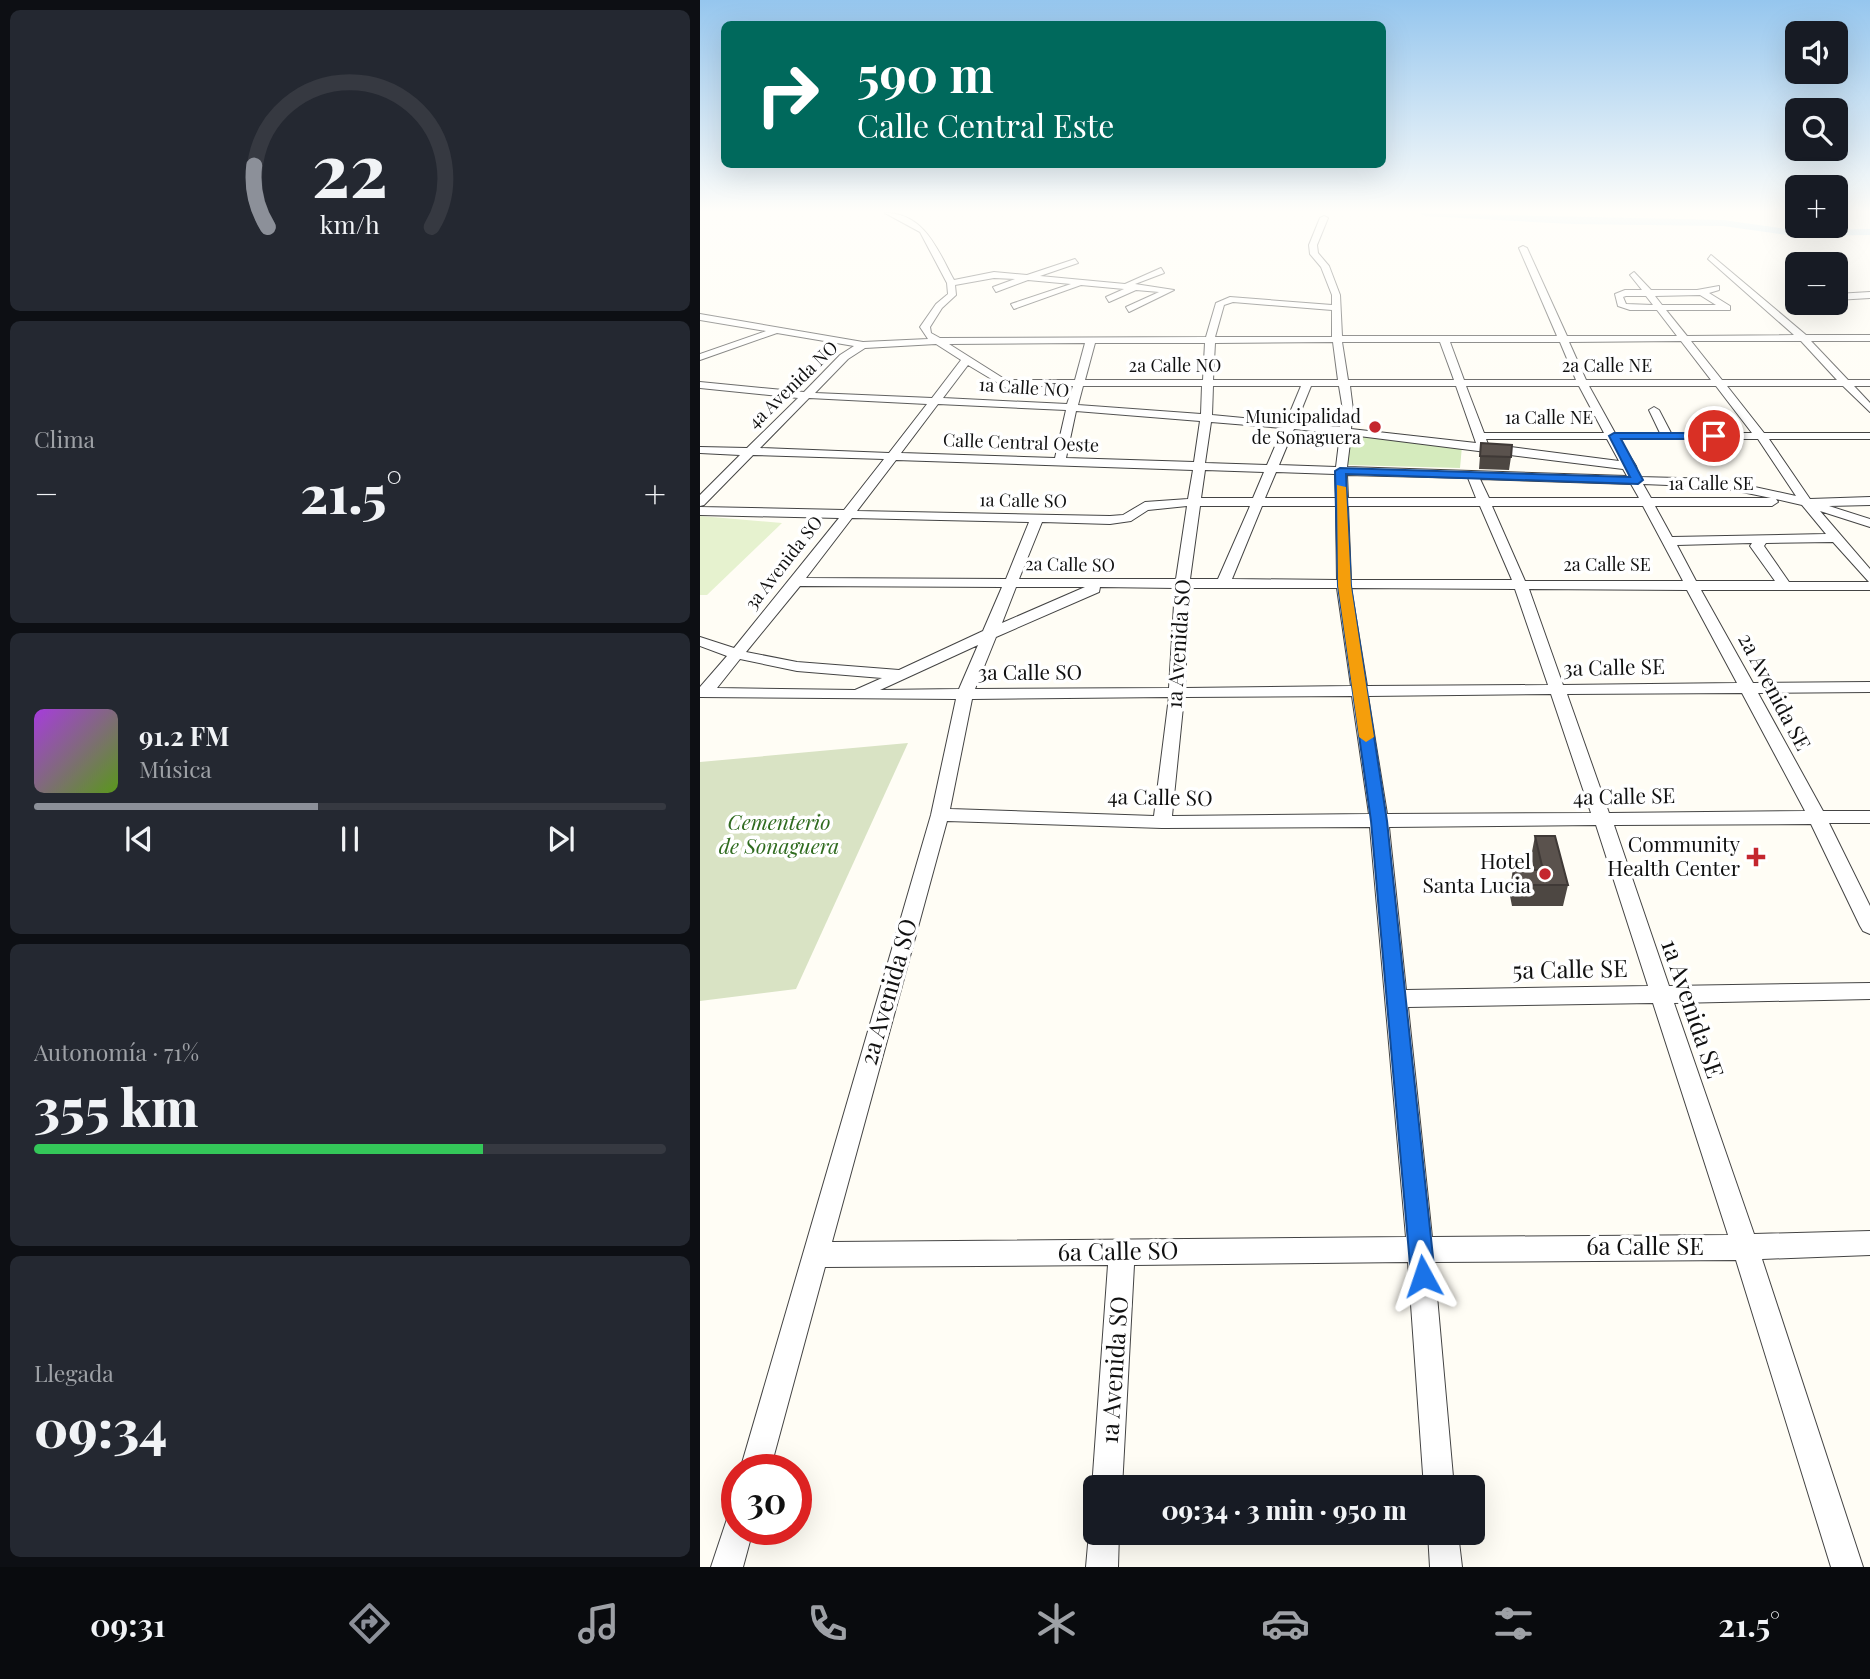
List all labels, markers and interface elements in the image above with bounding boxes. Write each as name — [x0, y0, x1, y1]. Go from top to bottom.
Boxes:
map controls — [1785, 21, 1848, 315]
button: sound — [1785, 21, 1848, 84]
text: 590 m — [857, 40, 994, 105]
icon: right — [742, 49, 833, 140]
button: search — [1785, 98, 1848, 161]
text: Calle Central Este — [857, 103, 1114, 146]
text: 22 — [312, 118, 388, 215]
button: + — [1785, 175, 1848, 238]
text: km/h — [320, 207, 380, 240]
button: − — [1785, 252, 1848, 315]
street label: 4a Avenida NO — [742, 335, 842, 433]
street label: 2a Calle NO — [1129, 353, 1221, 377]
street label: 2a Calle NE — [1562, 353, 1652, 377]
street label: 1a Calle NO — [978, 372, 1070, 402]
place label: Municipalidad de Sonaguera — [1245, 404, 1362, 449]
street label: 1a Calle NE — [1505, 405, 1593, 429]
pin — [1684, 406, 1744, 466]
icon: arrive — [1695, 417, 1733, 455]
marker: Municipalidad de Sonaguera — [1367, 419, 1383, 435]
text: Clima — [34, 423, 95, 454]
street label: Calle Central Oeste — [943, 427, 1100, 457]
text: 21.5° — [300, 458, 402, 527]
text: − — [34, 467, 59, 518]
text: + — [644, 467, 666, 518]
street label: 1a Calle SE — [1668, 471, 1754, 495]
street label: 1a Calle SO — [979, 487, 1067, 513]
street label: 3a Avenida SO — [739, 511, 827, 614]
street label: 2a Calle SO — [1025, 551, 1115, 577]
street label: 2a Calle SE — [1563, 552, 1651, 576]
street label: 1a Avenida SO — [1159, 578, 1195, 710]
street label: 2a Avenida SE — [1733, 627, 1818, 755]
street label: 3a Calle SE — [1563, 651, 1665, 681]
street label: 3a Calle SO — [978, 657, 1082, 685]
text: 91.2 FM — [139, 718, 229, 753]
text: Música — [139, 753, 212, 784]
street label: 4a Calle SE — [1572, 780, 1675, 810]
street label: 4a Calle SO — [1107, 781, 1213, 811]
park label: Cementerio de Sonaguera — [719, 807, 839, 859]
icon: previous — [120, 820, 158, 858]
icon: pause — [331, 820, 369, 858]
icon: next — [542, 820, 580, 858]
place label: Community Health Center — [1607, 829, 1741, 881]
place label: Hotel Santa Lucia — [1422, 846, 1532, 898]
marker: Community Health Center — [1746, 847, 1766, 867]
marker: Hotel Santa Lucia — [1537, 866, 1553, 882]
street label: 2a Avenida SO — [851, 915, 923, 1068]
street label: 1a Avenida SE — [1655, 935, 1733, 1082]
street label: 5a Calle SE — [1512, 951, 1628, 985]
text: Autonomía · 71% — [34, 1036, 199, 1067]
text: 355 km — [34, 1071, 198, 1140]
street label: 6a Calle SE — [1586, 1229, 1704, 1261]
street label: 6a Calle SO — [1057, 1233, 1179, 1267]
position arrow — [1386, 1239, 1460, 1313]
street label: 1a Avenida SO — [1092, 1295, 1134, 1445]
text: Llegada — [34, 1357, 114, 1388]
text: 09:34 — [34, 1392, 167, 1461]
speed limit sign: 30 — [721, 1454, 812, 1545]
text: 09:34 · 3 min · 950 m — [1161, 1492, 1407, 1527]
icon: directions — [345, 1599, 394, 1648]
icon: music — [574, 1599, 623, 1648]
icon: phone — [803, 1599, 852, 1648]
icon: climate — [1032, 1599, 1081, 1648]
icon: car — [1261, 1599, 1310, 1648]
icon: filters — [1489, 1599, 1538, 1648]
text: 09:31 — [90, 1602, 165, 1645]
text: 21.5° — [1718, 1602, 1780, 1645]

